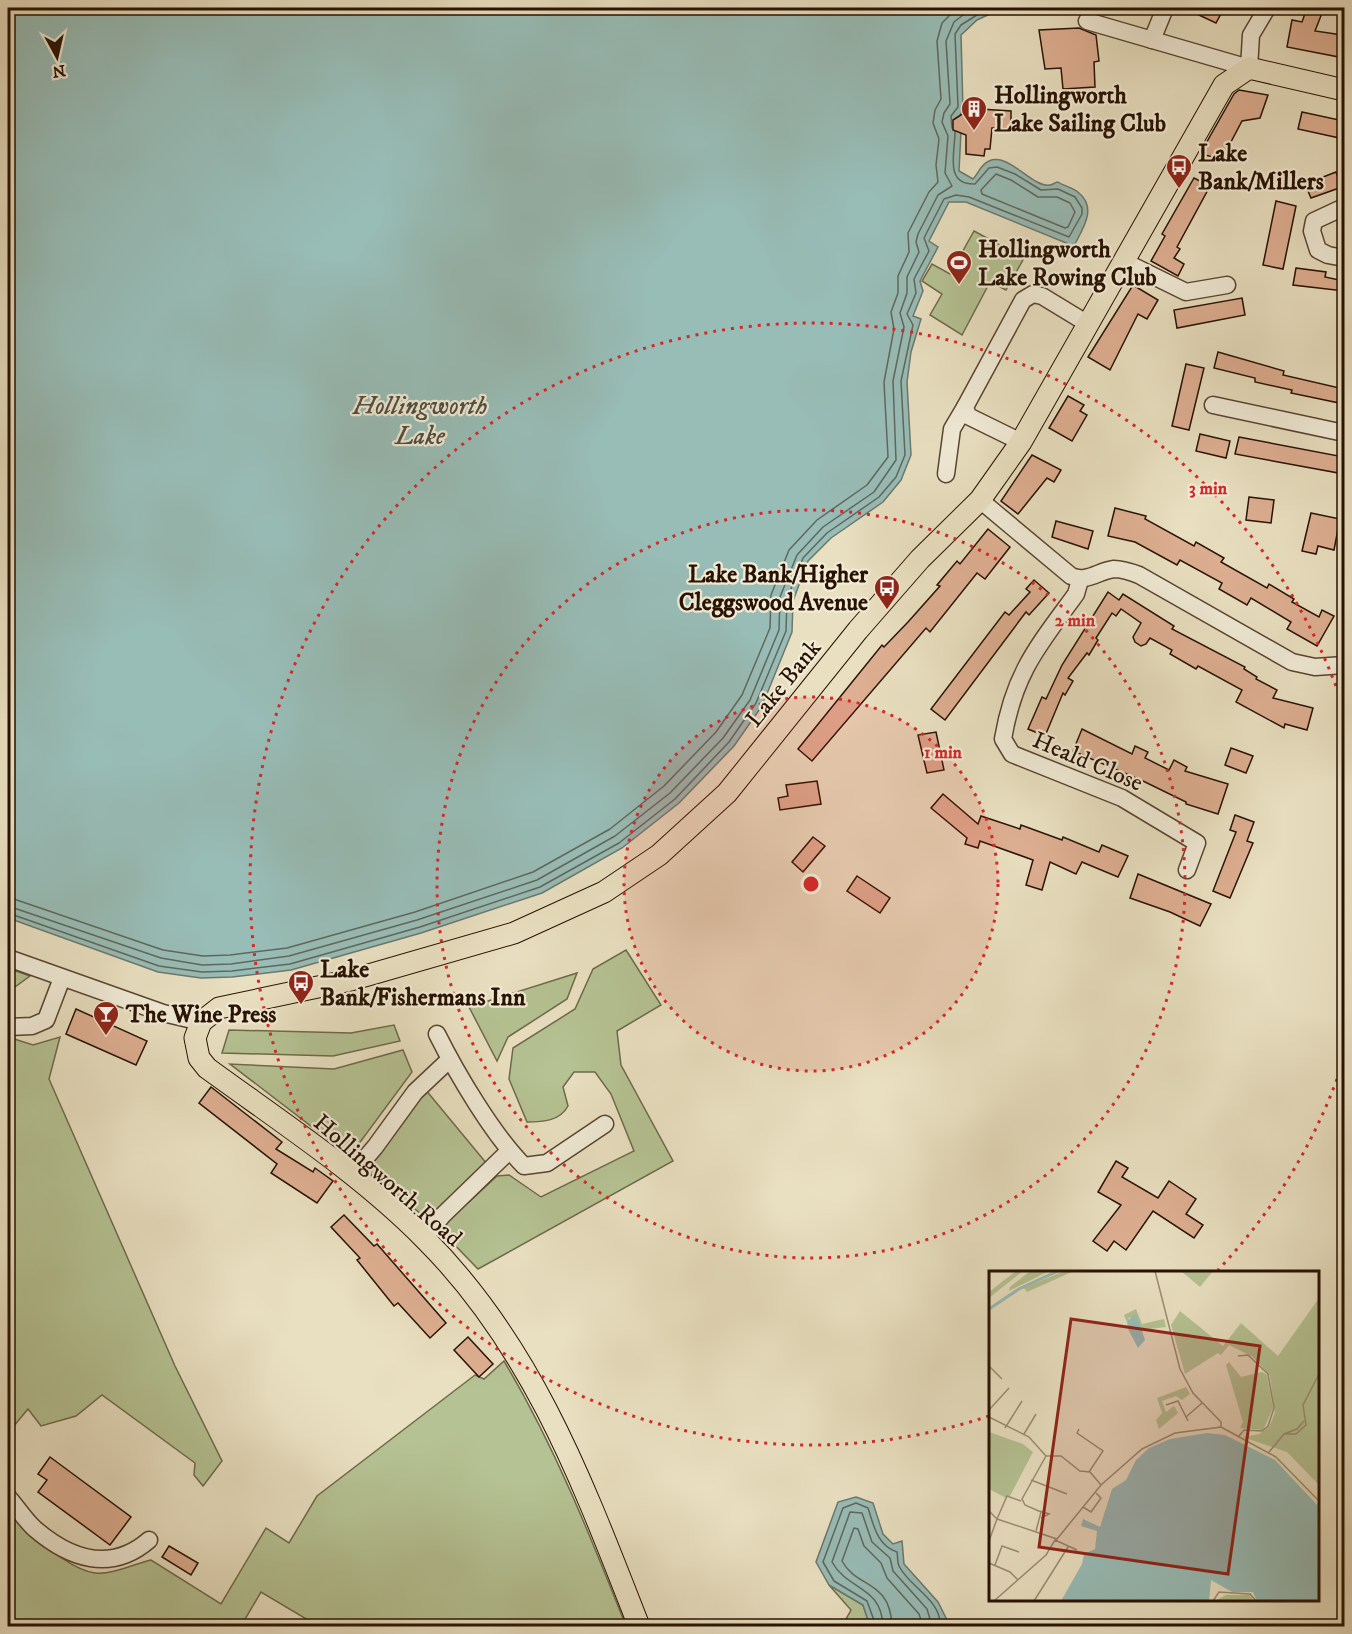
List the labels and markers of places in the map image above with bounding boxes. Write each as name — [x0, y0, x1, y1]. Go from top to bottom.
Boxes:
place label: Hollingworth Lake Sailing Club — [994, 81, 1166, 139]
building icon: Hollingworth Lake Sailing Club — [959, 94, 989, 132]
place label: Lake Bank/Millers — [1198, 139, 1324, 197]
bus stop icon: Lake Bank/Millers — [1164, 152, 1194, 190]
place label: Hollingworth Lake Rowing Club — [978, 235, 1157, 293]
sports icon: Hollingworth Lake Rowing Club — [944, 248, 974, 286]
place label: Lake Bank/Higher Cleggswood Avenue — [679, 560, 869, 618]
bus stop icon: Lake Bank/Higher Cleggswood Avenue — [872, 573, 902, 611]
centre of rings — [801, 874, 821, 894]
place label: Lake Bank/Fishermans Inn — [320, 955, 526, 1013]
bus stop icon: Lake Bank/Fishermans Inn — [286, 968, 316, 1006]
bar icon: The Wine Press — [91, 999, 121, 1037]
place label: The Wine Press — [125, 1000, 276, 1030]

